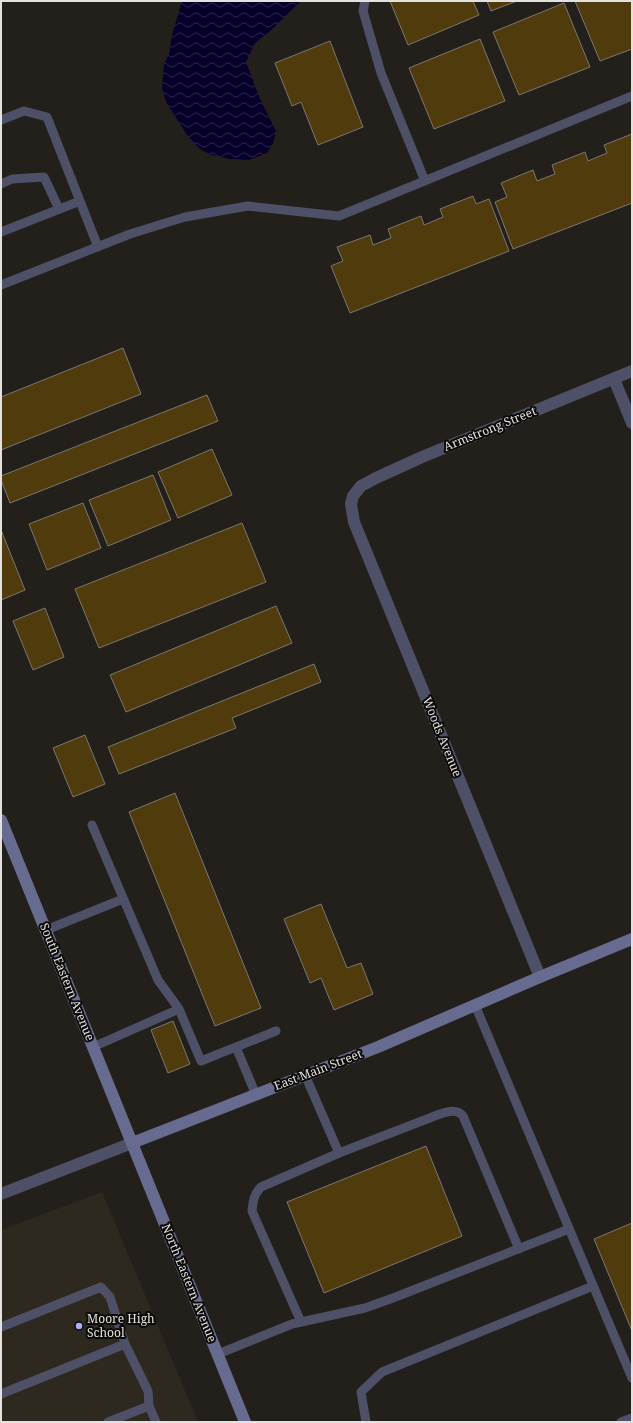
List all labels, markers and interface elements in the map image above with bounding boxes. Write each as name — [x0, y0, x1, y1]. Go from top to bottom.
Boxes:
street label: Armstrong Street — [441, 402, 539, 455]
street label: Woods Avenue — [419, 694, 466, 779]
street label: South Eastern Avenue — [36, 920, 99, 1043]
street label: East Main Street — [271, 1045, 364, 1094]
street label: North Eastern Avenue — [158, 1221, 221, 1345]
place label: Moore High School — [87, 1310, 155, 1341]
marker: Moore High School — [74, 1321, 84, 1331]

